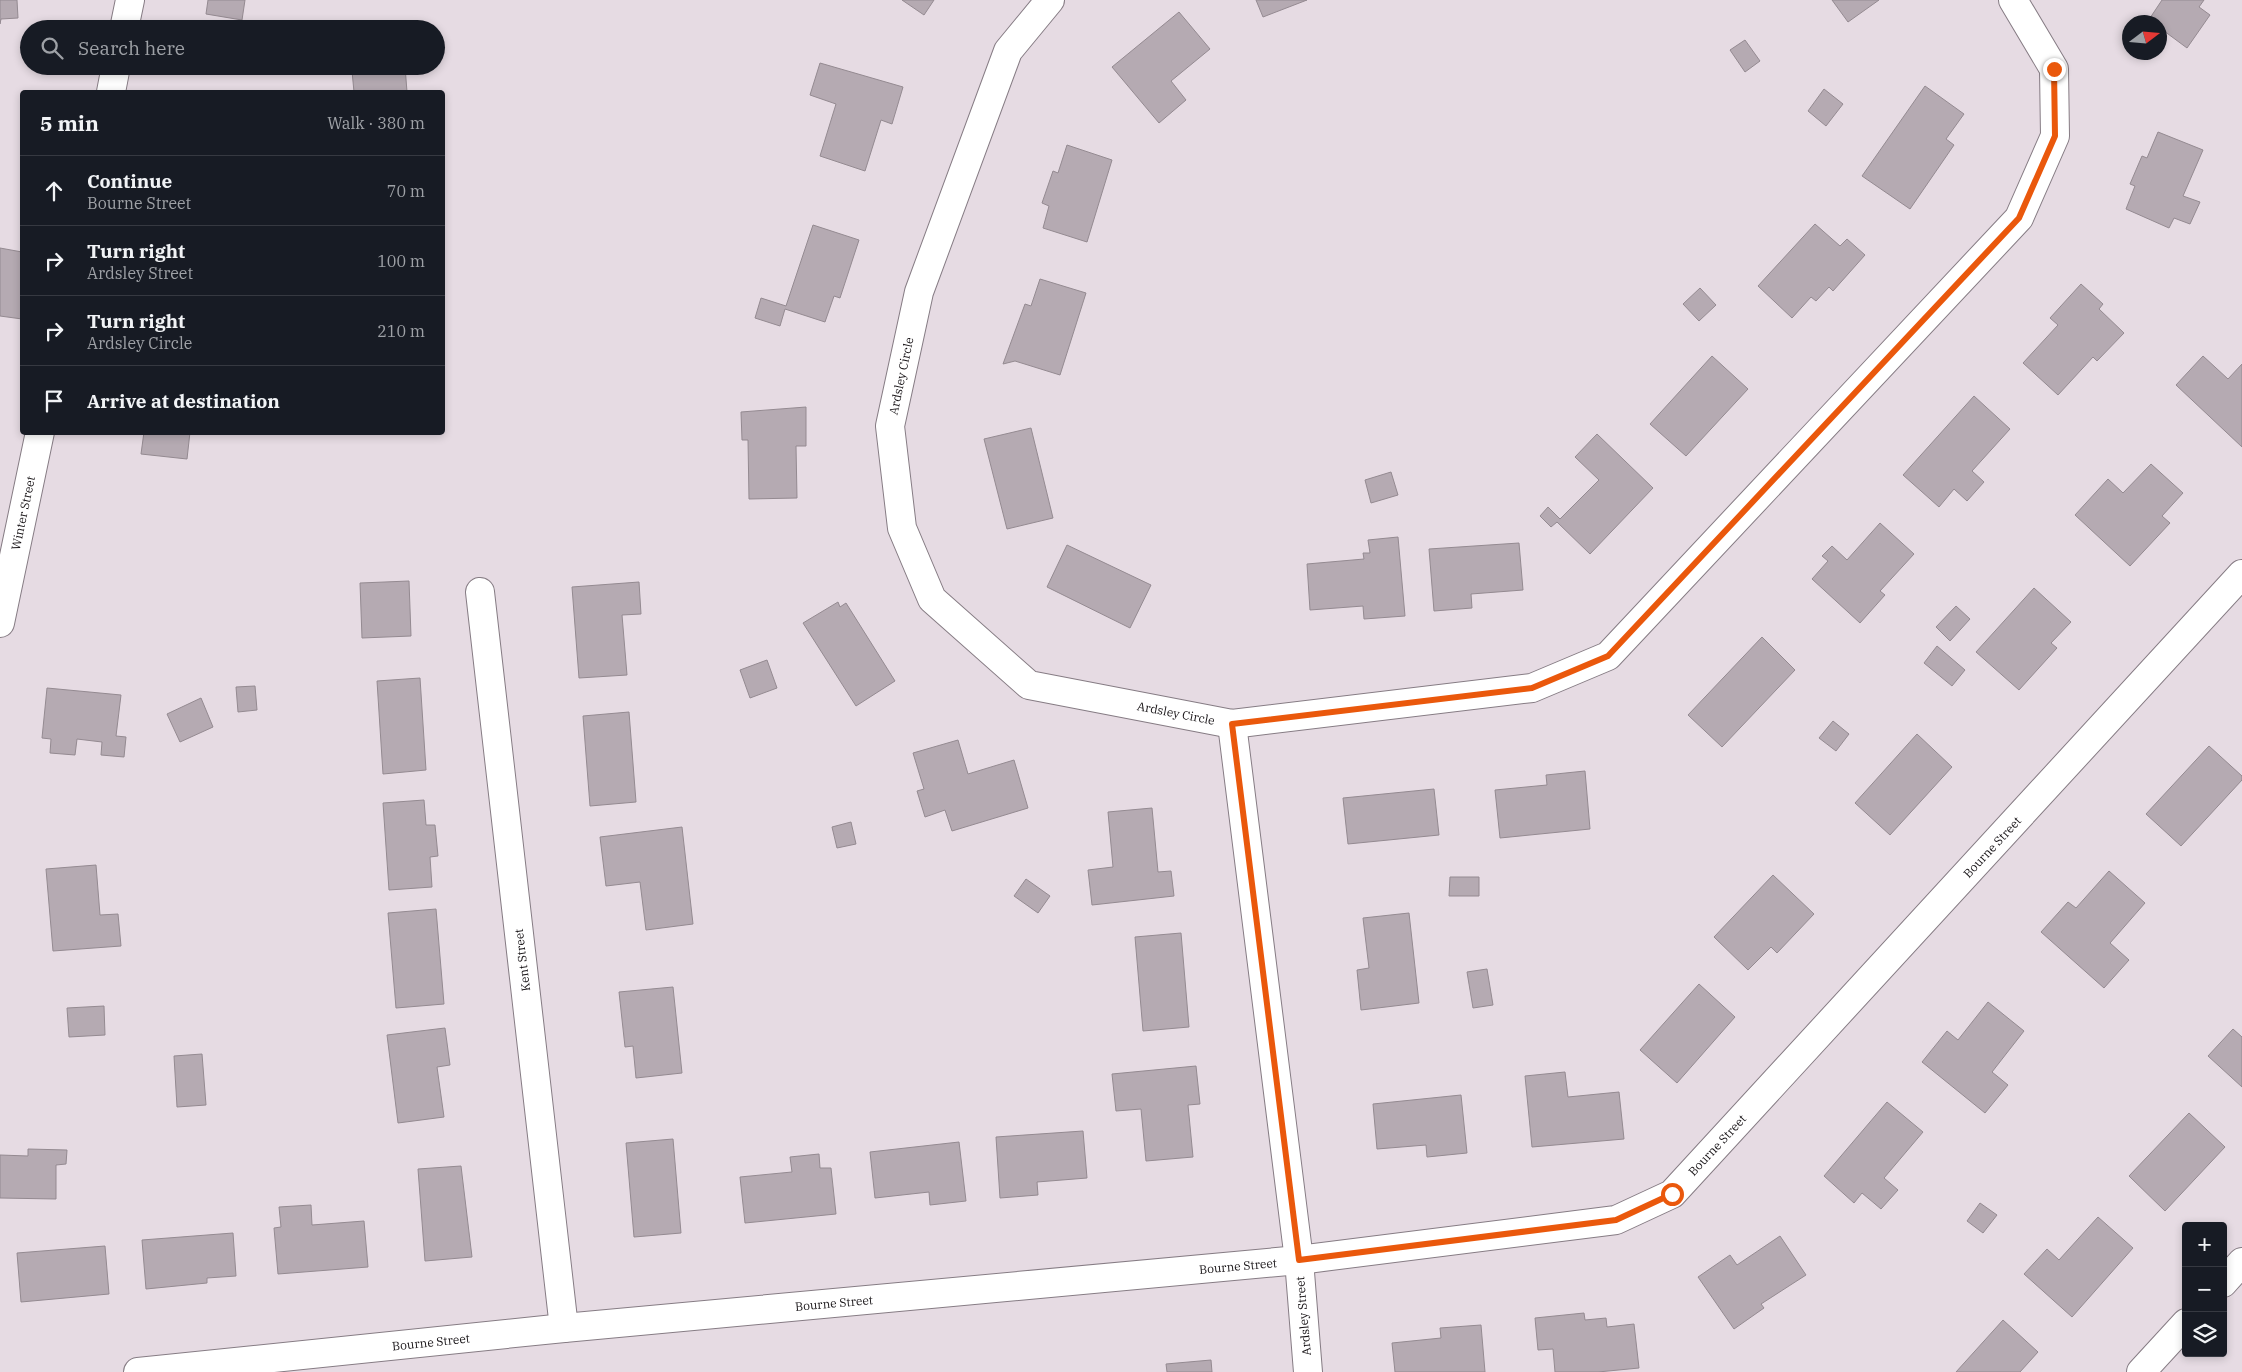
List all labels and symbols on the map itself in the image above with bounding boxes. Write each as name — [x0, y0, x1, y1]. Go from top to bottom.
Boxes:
north arrow — [2122, 15, 2167, 60]
route end — [2043, 58, 2066, 81]
street label: Ardsley Circle — [885, 336, 917, 416]
street label: Winter Street — [8, 475, 38, 551]
street label: Ardsley Circle — [1136, 698, 1216, 728]
street label: Bourne Street — [1960, 813, 2024, 881]
street label: Kent Street — [511, 928, 533, 992]
street label: Bourne Street — [1685, 1111, 1749, 1179]
route start — [1661, 1183, 1684, 1206]
street label: Bourne Street — [1198, 1255, 1278, 1277]
street label: Ardsley Street — [1292, 1276, 1314, 1356]
street label: Bourne Street — [794, 1292, 874, 1314]
street label: Bourne Street — [391, 1330, 471, 1354]

